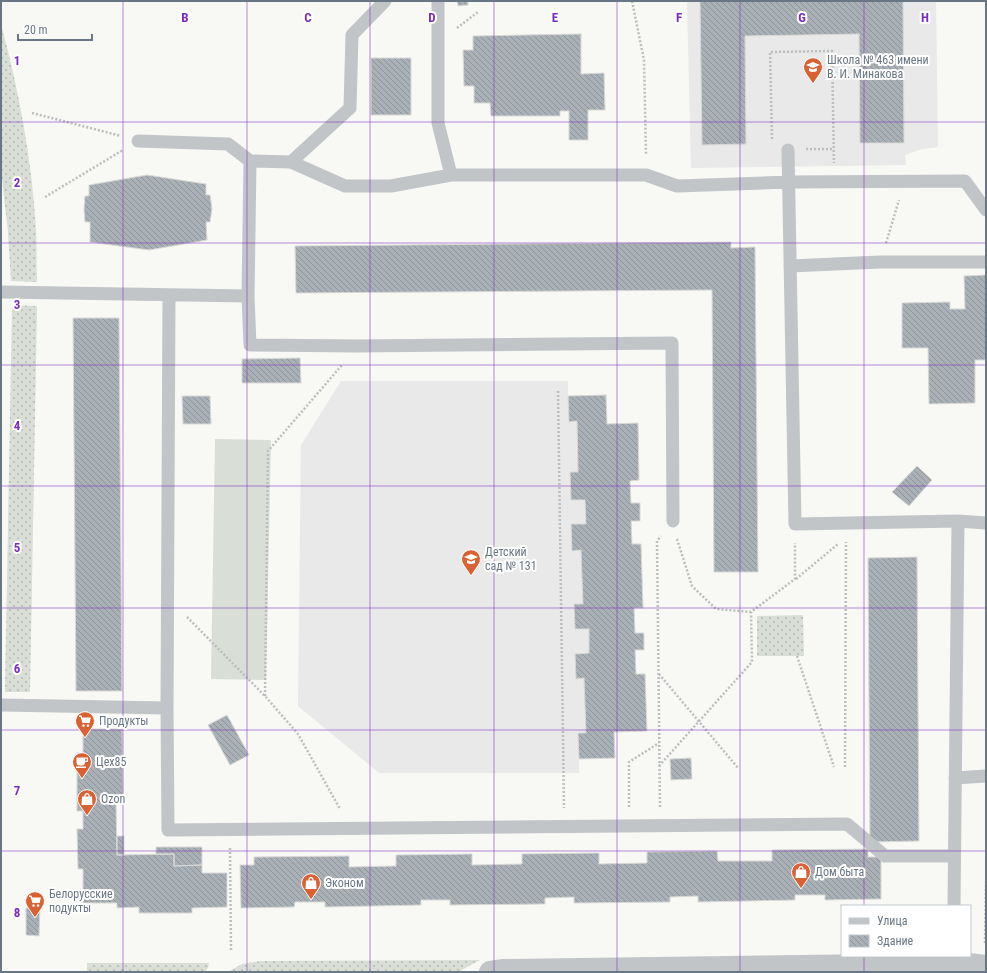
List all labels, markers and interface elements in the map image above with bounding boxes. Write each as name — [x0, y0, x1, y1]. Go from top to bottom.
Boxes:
text: B — [181, 10, 189, 25]
text: C — [304, 10, 312, 25]
text: D — [428, 10, 436, 25]
text: E — [552, 10, 559, 25]
text: F — [676, 10, 682, 25]
text: G — [798, 10, 806, 25]
text: H — [921, 10, 929, 25]
scale bar — [18, 16, 92, 42]
text: 20 m — [24, 23, 48, 37]
text: 1 — [14, 53, 20, 68]
place label: Школа № 463 имени В. И. Минакова — [827, 53, 929, 81]
school or university icon: Школа № 463 имени В. И. Минакова — [802, 56, 824, 84]
text: 2 — [14, 175, 21, 190]
text: 3 — [14, 297, 20, 312]
text: 4 — [14, 418, 21, 433]
text: 5 — [14, 540, 21, 555]
place label: Детский сад № 131 — [485, 545, 537, 573]
school or university icon: Детский сад № 131 — [460, 548, 482, 576]
text: 6 — [14, 661, 21, 676]
supermarket icon: Продукты — [74, 710, 96, 738]
place label: Продукты — [99, 714, 148, 728]
cafe icon: Цех85 — [71, 751, 93, 779]
place label: Цех85 — [96, 755, 126, 769]
text: 7 — [14, 783, 21, 798]
shop icon: Ozon — [76, 788, 98, 816]
place label: Ozon — [101, 792, 125, 806]
shop icon: Дом быта — [790, 861, 812, 889]
place label: Дом быта — [815, 865, 864, 879]
shop icon: Эконом — [300, 872, 322, 900]
place label: Эконом — [325, 876, 364, 890]
place label: Белорусские подукты — [49, 887, 113, 915]
supermarket icon: Белорусские подукты — [24, 890, 46, 918]
text: 8 — [14, 905, 20, 920]
legend — [841, 905, 971, 957]
text: Улица — [877, 914, 908, 928]
text: Здание — [877, 934, 914, 948]

